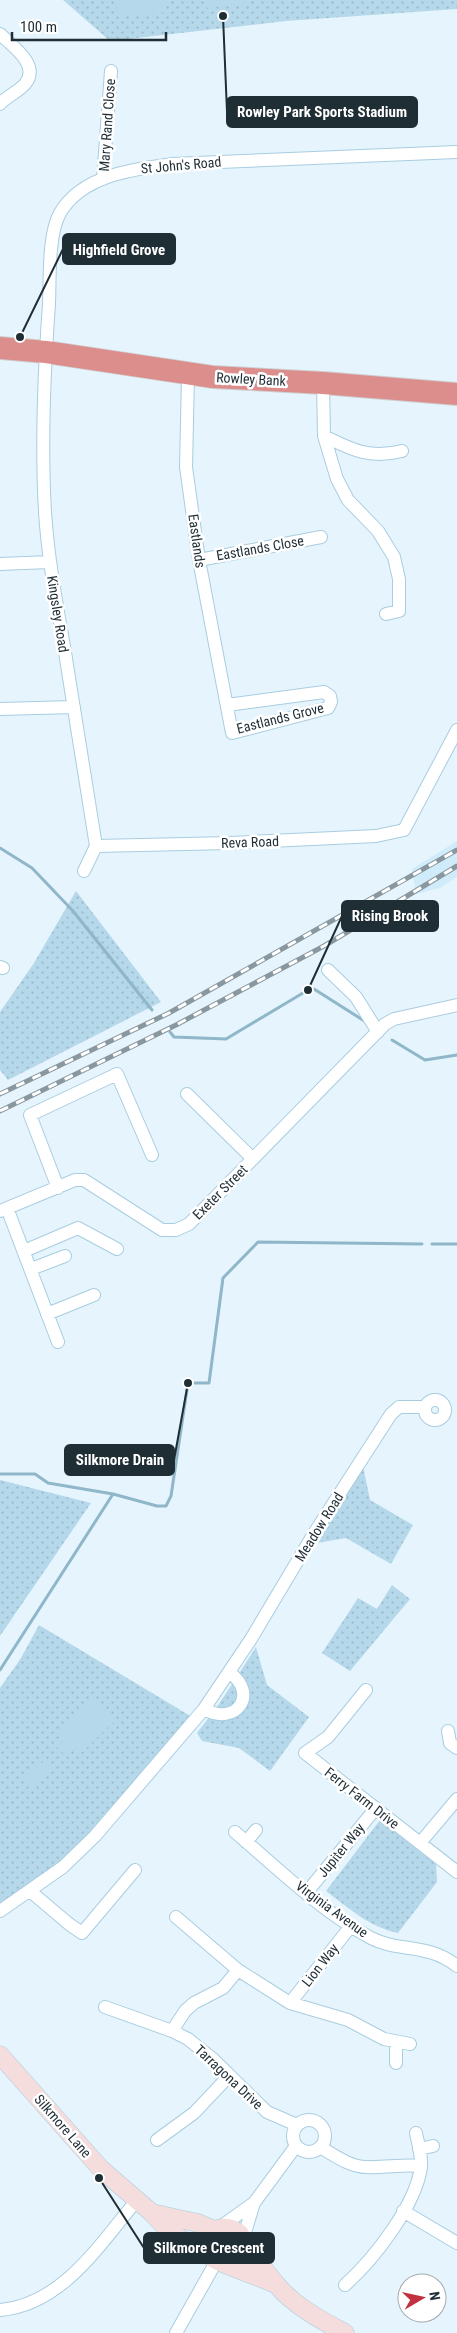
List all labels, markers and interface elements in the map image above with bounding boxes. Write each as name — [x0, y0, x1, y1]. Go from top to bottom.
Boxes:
scale bar — [12, 10, 166, 42]
text: 100 m — [20, 18, 57, 36]
street label: Mary Rand Close — [96, 78, 118, 172]
callout: Rowley Park Sports Stadium — [227, 97, 417, 127]
text: Rowley Park Sports Stadium — [237, 103, 407, 121]
street label: St John's Road — [140, 154, 222, 176]
callout: Highfield Grove — [63, 234, 175, 264]
text: Highfield Grove — [73, 241, 165, 259]
street label: Rowley Bank — [216, 369, 287, 389]
street label: Eastlands — [185, 513, 209, 569]
street label: Eastlands Close — [215, 532, 305, 564]
street label: Kingsley Road — [44, 574, 72, 654]
street label: Eastlands Grove — [235, 699, 326, 737]
street label: Reva Road — [221, 833, 279, 851]
callout: Rising Brook — [342, 901, 438, 931]
text: Rising Brook — [352, 907, 429, 925]
street label: Exeter Street — [189, 1161, 251, 1223]
callout: Silkmore Drain — [65, 1445, 174, 1475]
text: Silkmore Drain — [76, 1451, 164, 1469]
street label: Meadow Road — [291, 1490, 347, 1564]
street label: Ferry Farm Drive — [322, 1764, 403, 1832]
street label: Jupiter Way — [314, 1820, 368, 1880]
street label: Virginia Avenue — [293, 1877, 372, 1941]
street label: Lion Way — [298, 1940, 342, 1990]
street label: Tarragona Drive — [192, 2042, 266, 2113]
street label: Silkmore Lane — [31, 2091, 95, 2161]
callout: Silkmore Crescent — [144, 2233, 274, 2263]
text: Silkmore Crescent — [154, 2239, 265, 2257]
north arrow — [397, 2273, 447, 2323]
text: N — [426, 2290, 443, 2301]

